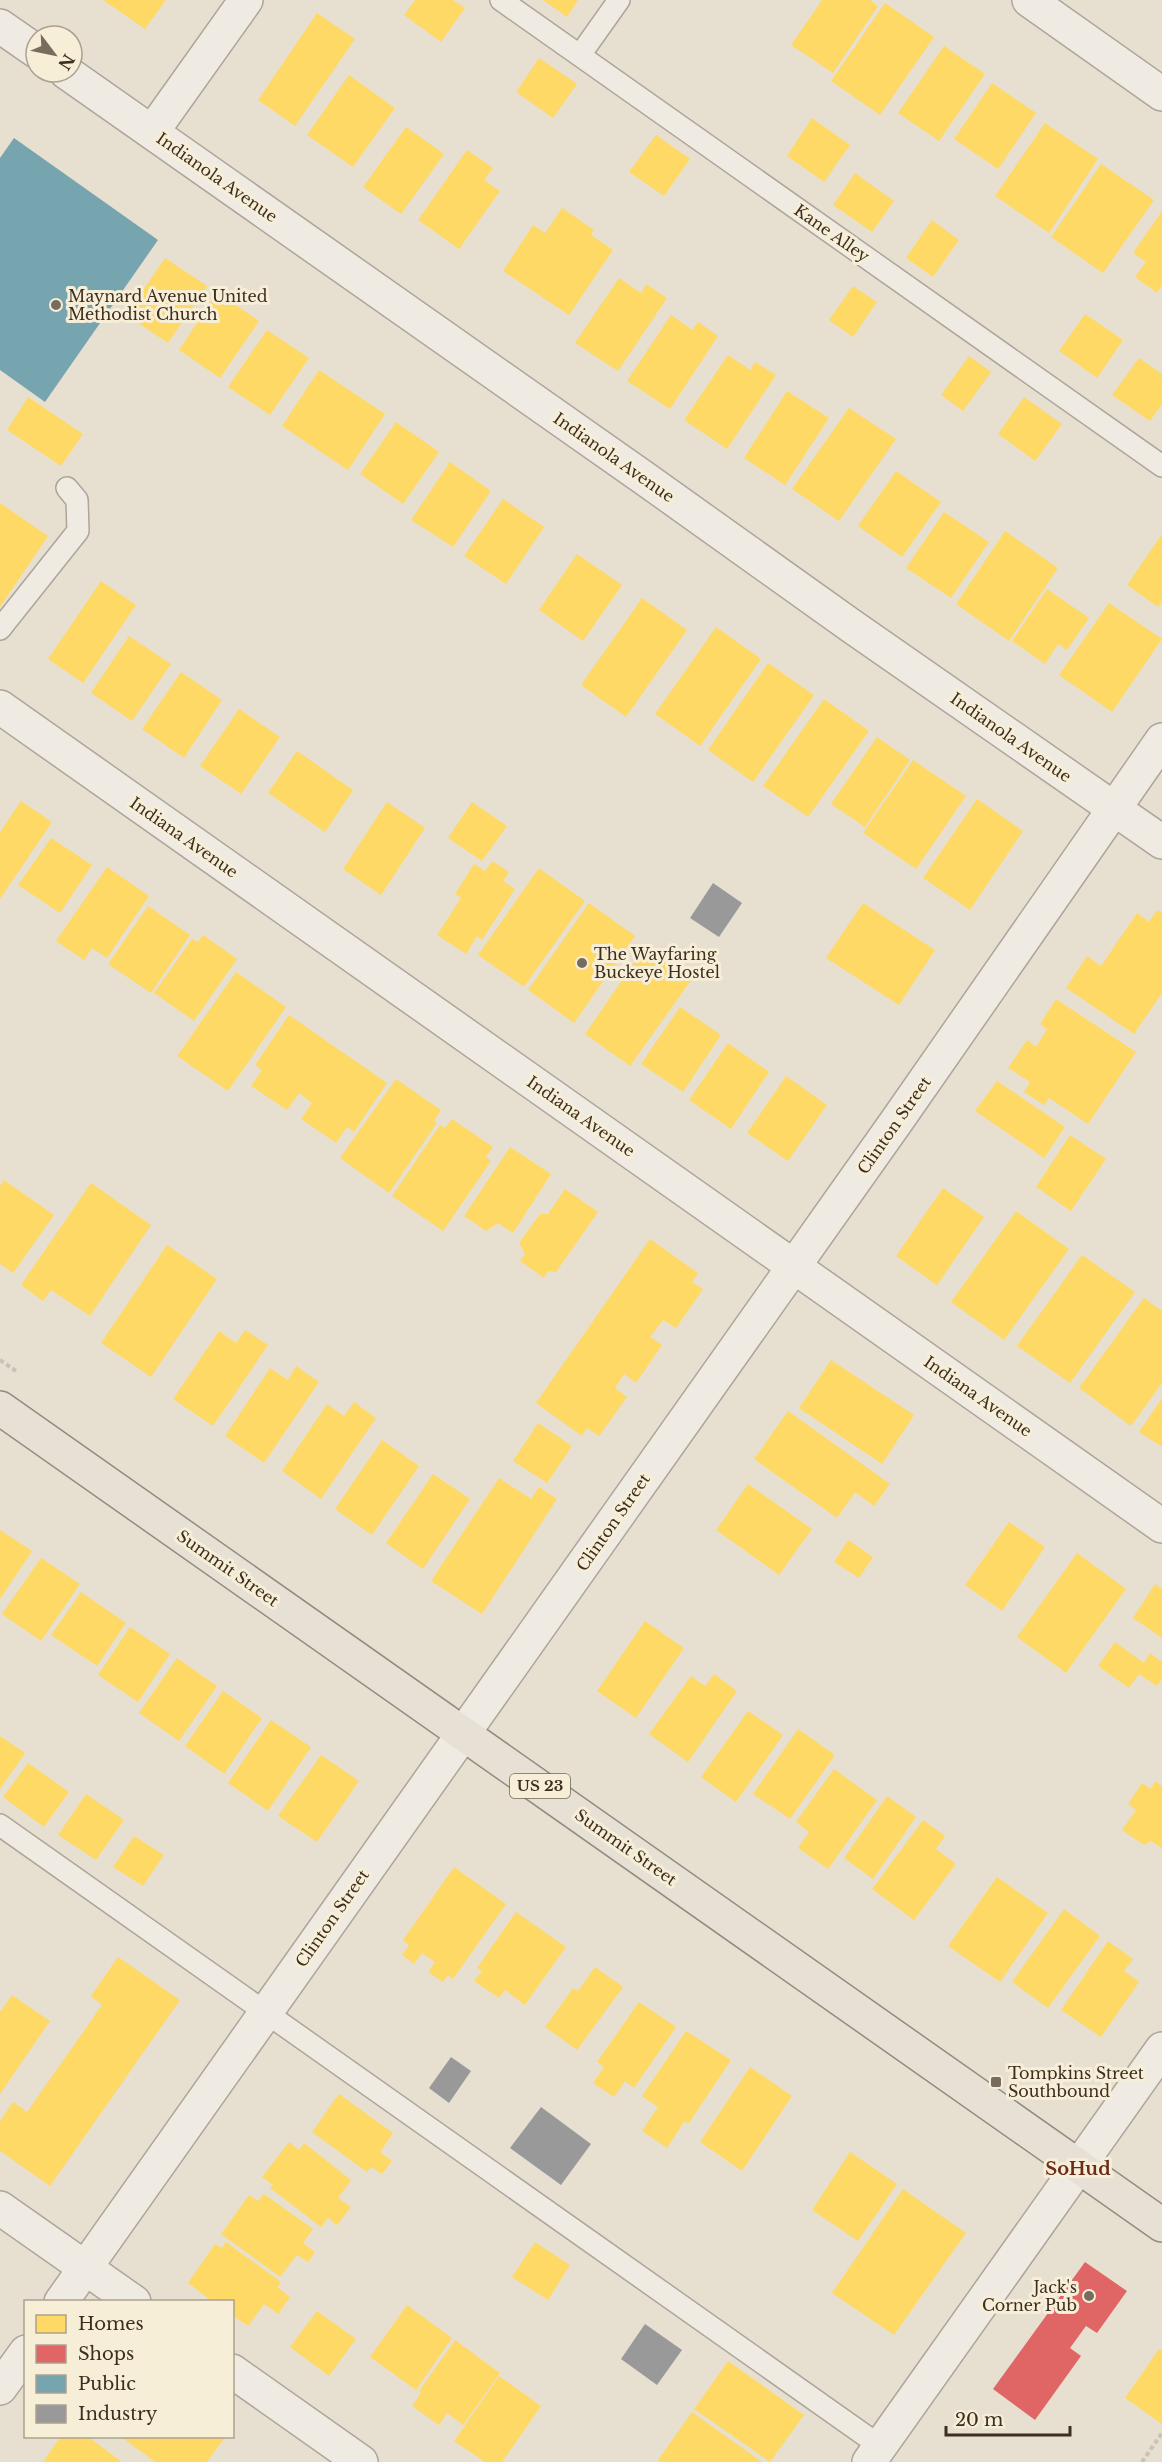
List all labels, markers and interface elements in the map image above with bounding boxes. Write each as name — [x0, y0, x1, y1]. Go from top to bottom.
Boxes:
north arrow — [24, 24, 84, 84]
text: N — [54, 50, 79, 74]
street label: Indianola Avenue — [153, 128, 281, 226]
street label: Kane Alley — [790, 200, 874, 267]
place label: Maynard Avenue United Methodist Church — [68, 286, 268, 324]
marker: Maynard Avenue United Methodist Church — [49, 298, 63, 312]
street label: Indianola Avenue — [550, 408, 678, 506]
street label: Indianola Avenue — [947, 688, 1075, 786]
street label: Indiana Avenue — [126, 792, 242, 882]
place label: The Wayfaring Buckeye Hostel — [594, 944, 720, 982]
marker: The Wayfaring Buckeye Hostel — [575, 956, 589, 970]
street label: Indiana Avenue — [523, 1071, 639, 1161]
street label: Clinton Street — [853, 1072, 935, 1178]
street label: Indiana Avenue — [920, 1351, 1036, 1441]
street label: Clinton Street — [572, 1469, 654, 1575]
street label: Summit Street — [173, 1526, 283, 1610]
road number: US 23 — [510, 1774, 570, 1798]
street label: Summit Street — [571, 1805, 681, 1889]
street label: Clinton Street — [291, 1865, 373, 1971]
place label: Tompkins Street Southbound — [1008, 2063, 1144, 2101]
marker: Tompkins Street Southbound — [989, 2075, 1003, 2089]
district label: SoHud — [1045, 2158, 1111, 2180]
place label: Jack's Corner Pub — [982, 2277, 1077, 2315]
marker: Jack's Corner Pub — [1082, 2289, 1096, 2303]
legend — [24, 2300, 234, 2438]
text: Homes — [78, 2313, 144, 2335]
text: Shops — [78, 2343, 134, 2365]
text: Public — [78, 2373, 136, 2395]
scale bar — [946, 2399, 1070, 2437]
text: Industry — [78, 2403, 158, 2425]
text: 20 m — [955, 2409, 1003, 2431]

